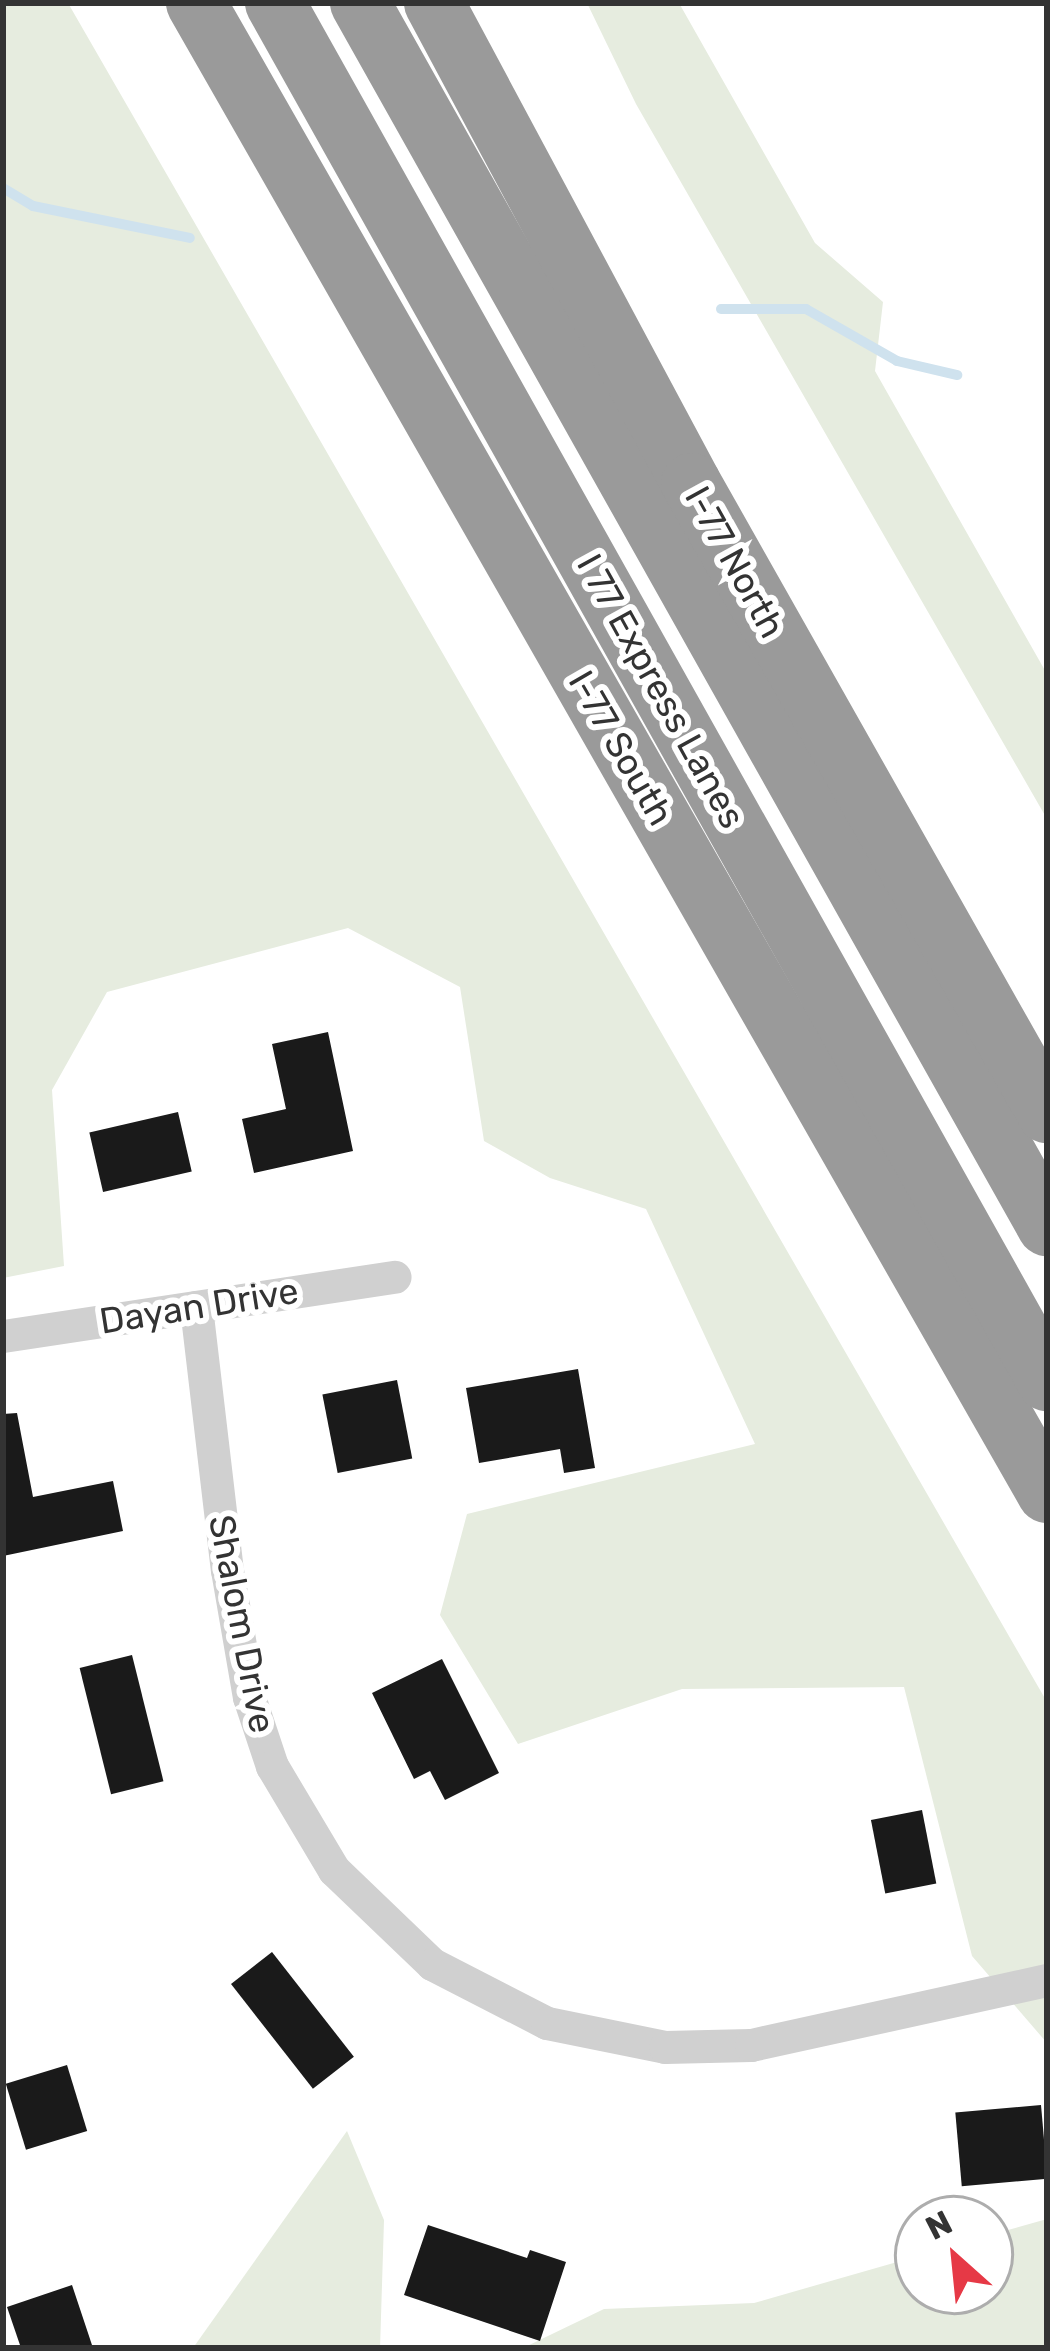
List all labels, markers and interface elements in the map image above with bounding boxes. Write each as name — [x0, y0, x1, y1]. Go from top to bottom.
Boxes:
street label: I-77 North — [676, 479, 794, 645]
street label: I 77 Express Lanes — [568, 546, 754, 836]
street label: I-77 South — [559, 663, 683, 833]
street label: Dayan Drive — [97, 1269, 301, 1343]
street label: Shalom Drive — [200, 1511, 284, 1737]
north arrow — [894, 2195, 1014, 2315]
text: N — [919, 2202, 958, 2248]

